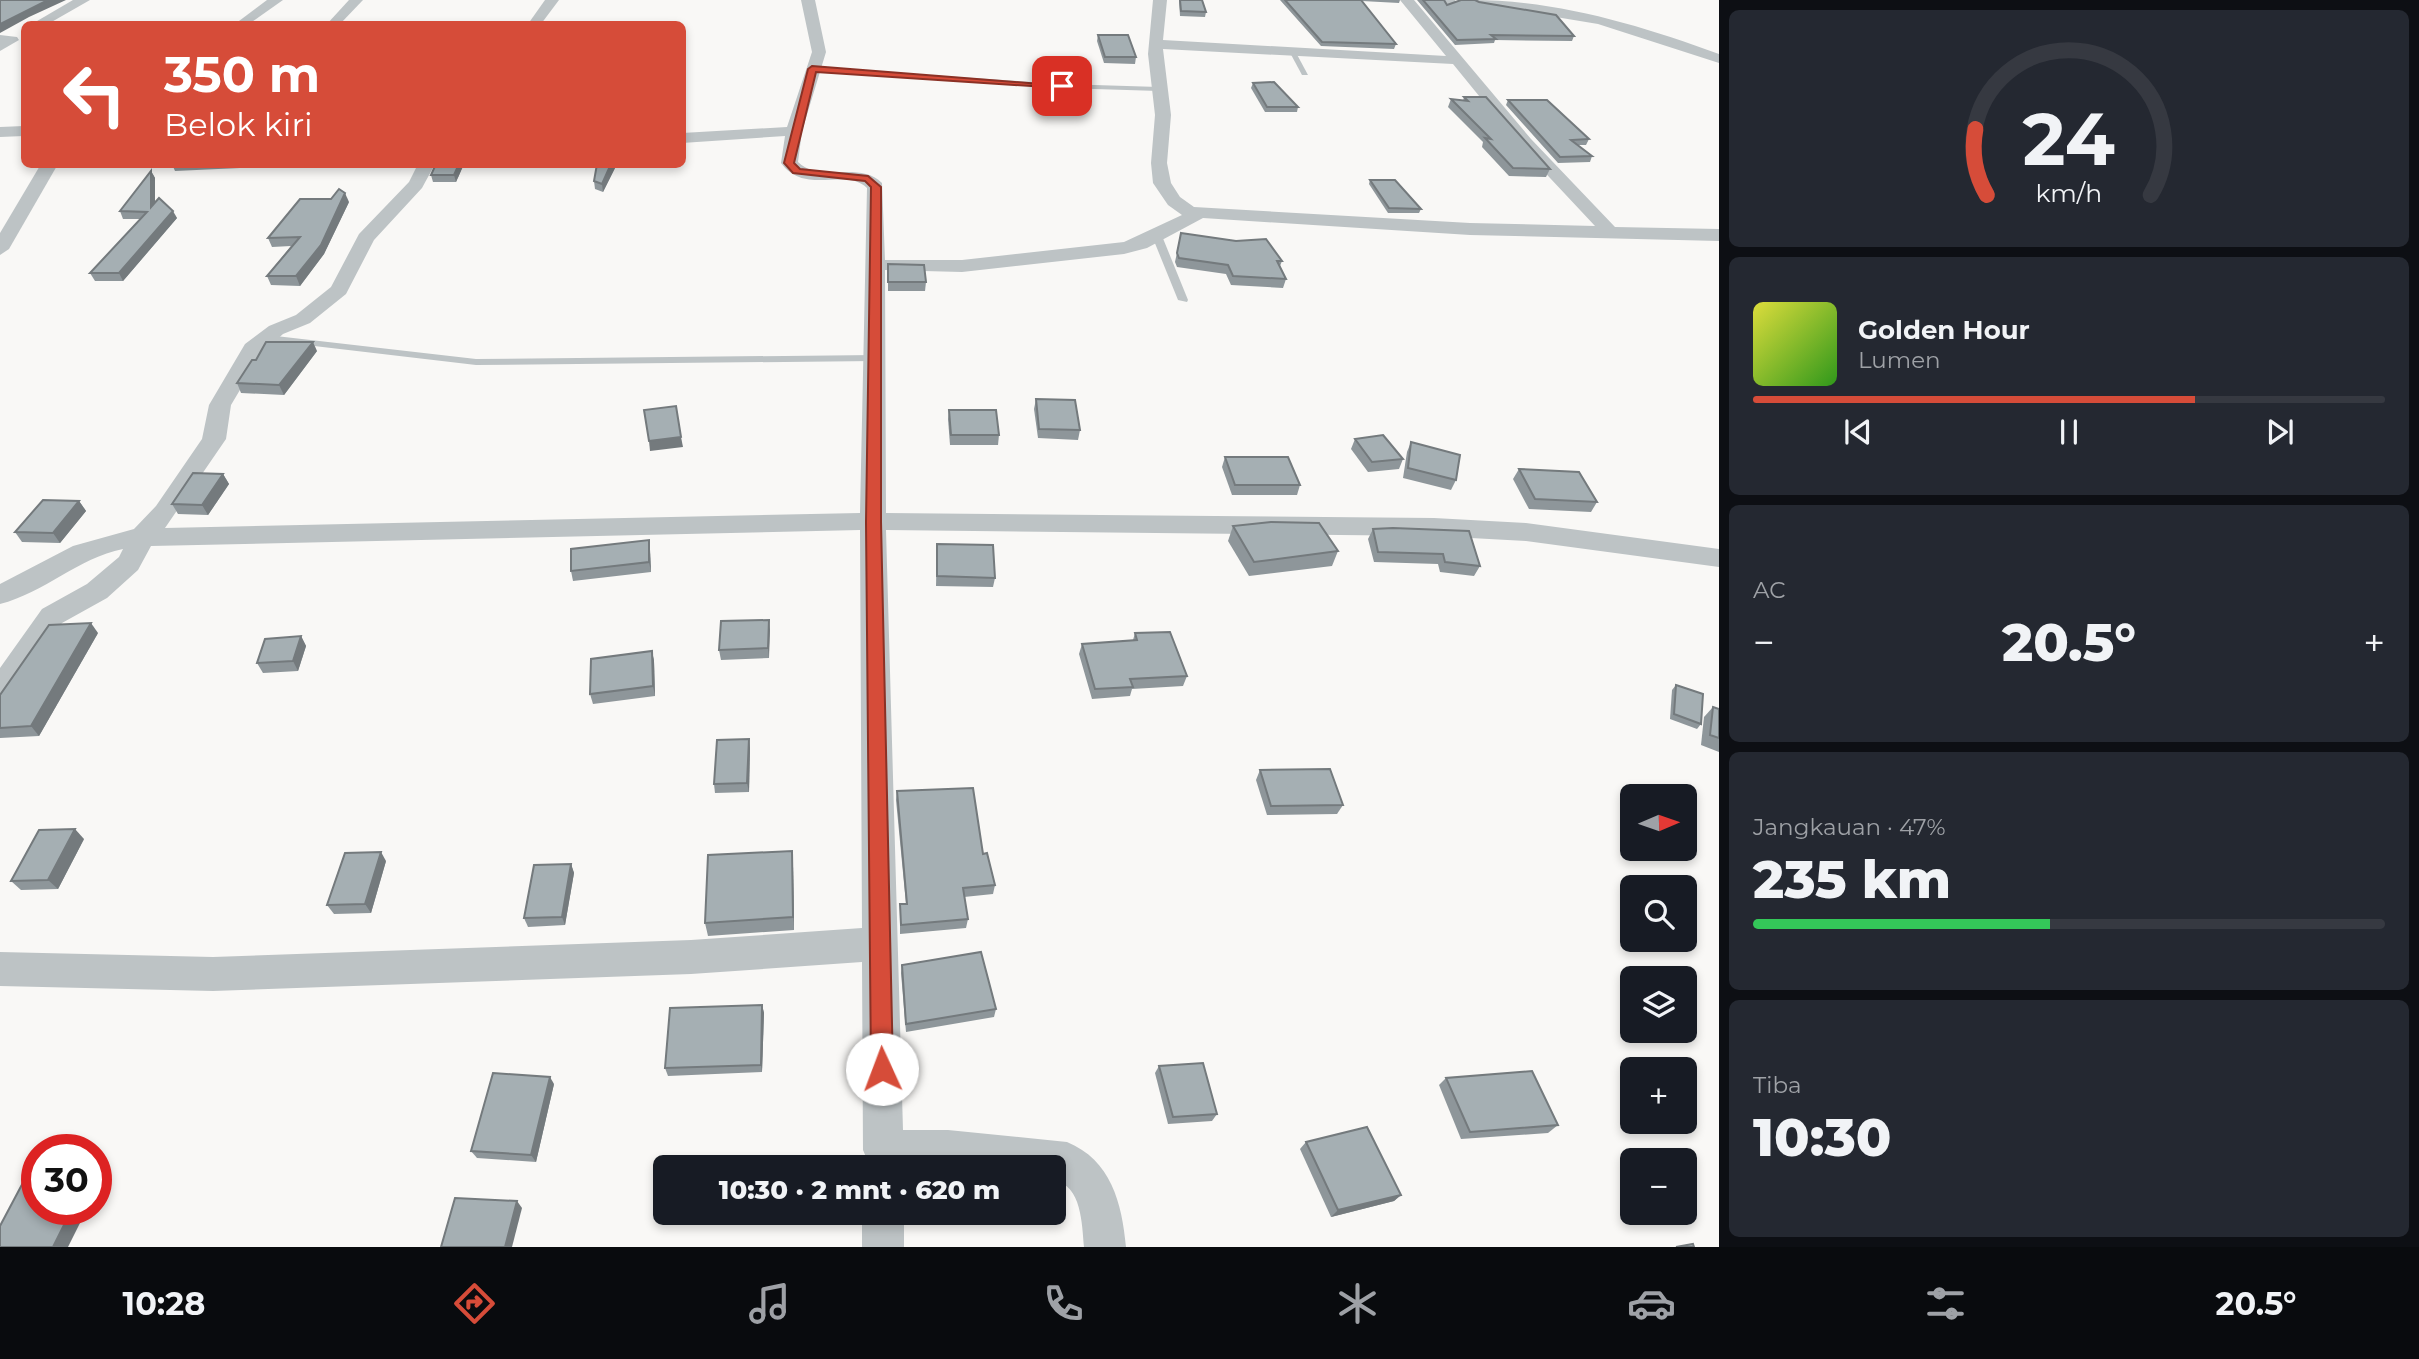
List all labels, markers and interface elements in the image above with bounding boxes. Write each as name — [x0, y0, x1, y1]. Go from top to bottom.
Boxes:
text: 350 m — [164, 45, 320, 104]
icon: left — [49, 49, 140, 140]
pin — [1032, 56, 1092, 116]
icon: arrive — [1043, 67, 1081, 105]
text: 24 — [2023, 95, 2115, 183]
text: Belok kiri — [164, 105, 313, 144]
text: km/h — [2036, 178, 2102, 208]
text: Golden Hour — [1858, 314, 2030, 346]
text: Lumen — [1858, 346, 1941, 374]
icon: previous — [1839, 413, 1877, 451]
icon: pause — [2050, 413, 2088, 451]
icon: next — [2261, 413, 2299, 451]
text: AC — [1753, 576, 1786, 604]
text: 20.5° — [2002, 611, 2136, 674]
text: − — [1753, 619, 1775, 666]
text: + — [2363, 619, 2385, 666]
north arrow — [1620, 784, 1698, 861]
map controls — [1620, 784, 1697, 1225]
text: Jangkauan · 47% — [1753, 813, 1946, 841]
text: 235 km — [1753, 848, 1951, 911]
button: search — [1620, 875, 1697, 952]
button: layers — [1620, 966, 1697, 1043]
position arrow — [845, 1032, 919, 1106]
button: + — [1620, 1057, 1697, 1134]
text: Tiba — [1753, 1071, 1801, 1099]
text: 10:30 — [1753, 1106, 1891, 1169]
speed limit sign: 30 — [21, 1134, 112, 1225]
button: − — [1620, 1148, 1697, 1225]
text: 10:30 · 2 mnt · 620 m — [719, 1174, 1000, 1206]
icon: directions — [450, 1279, 499, 1328]
icon: music — [745, 1279, 794, 1328]
icon: phone — [1039, 1279, 1088, 1328]
icon: climate — [1333, 1279, 1382, 1328]
icon: car — [1627, 1279, 1676, 1328]
icon: filters — [1921, 1279, 1970, 1328]
text: 10:28 — [123, 1284, 205, 1323]
text: 20.5° — [2216, 1284, 2296, 1323]

